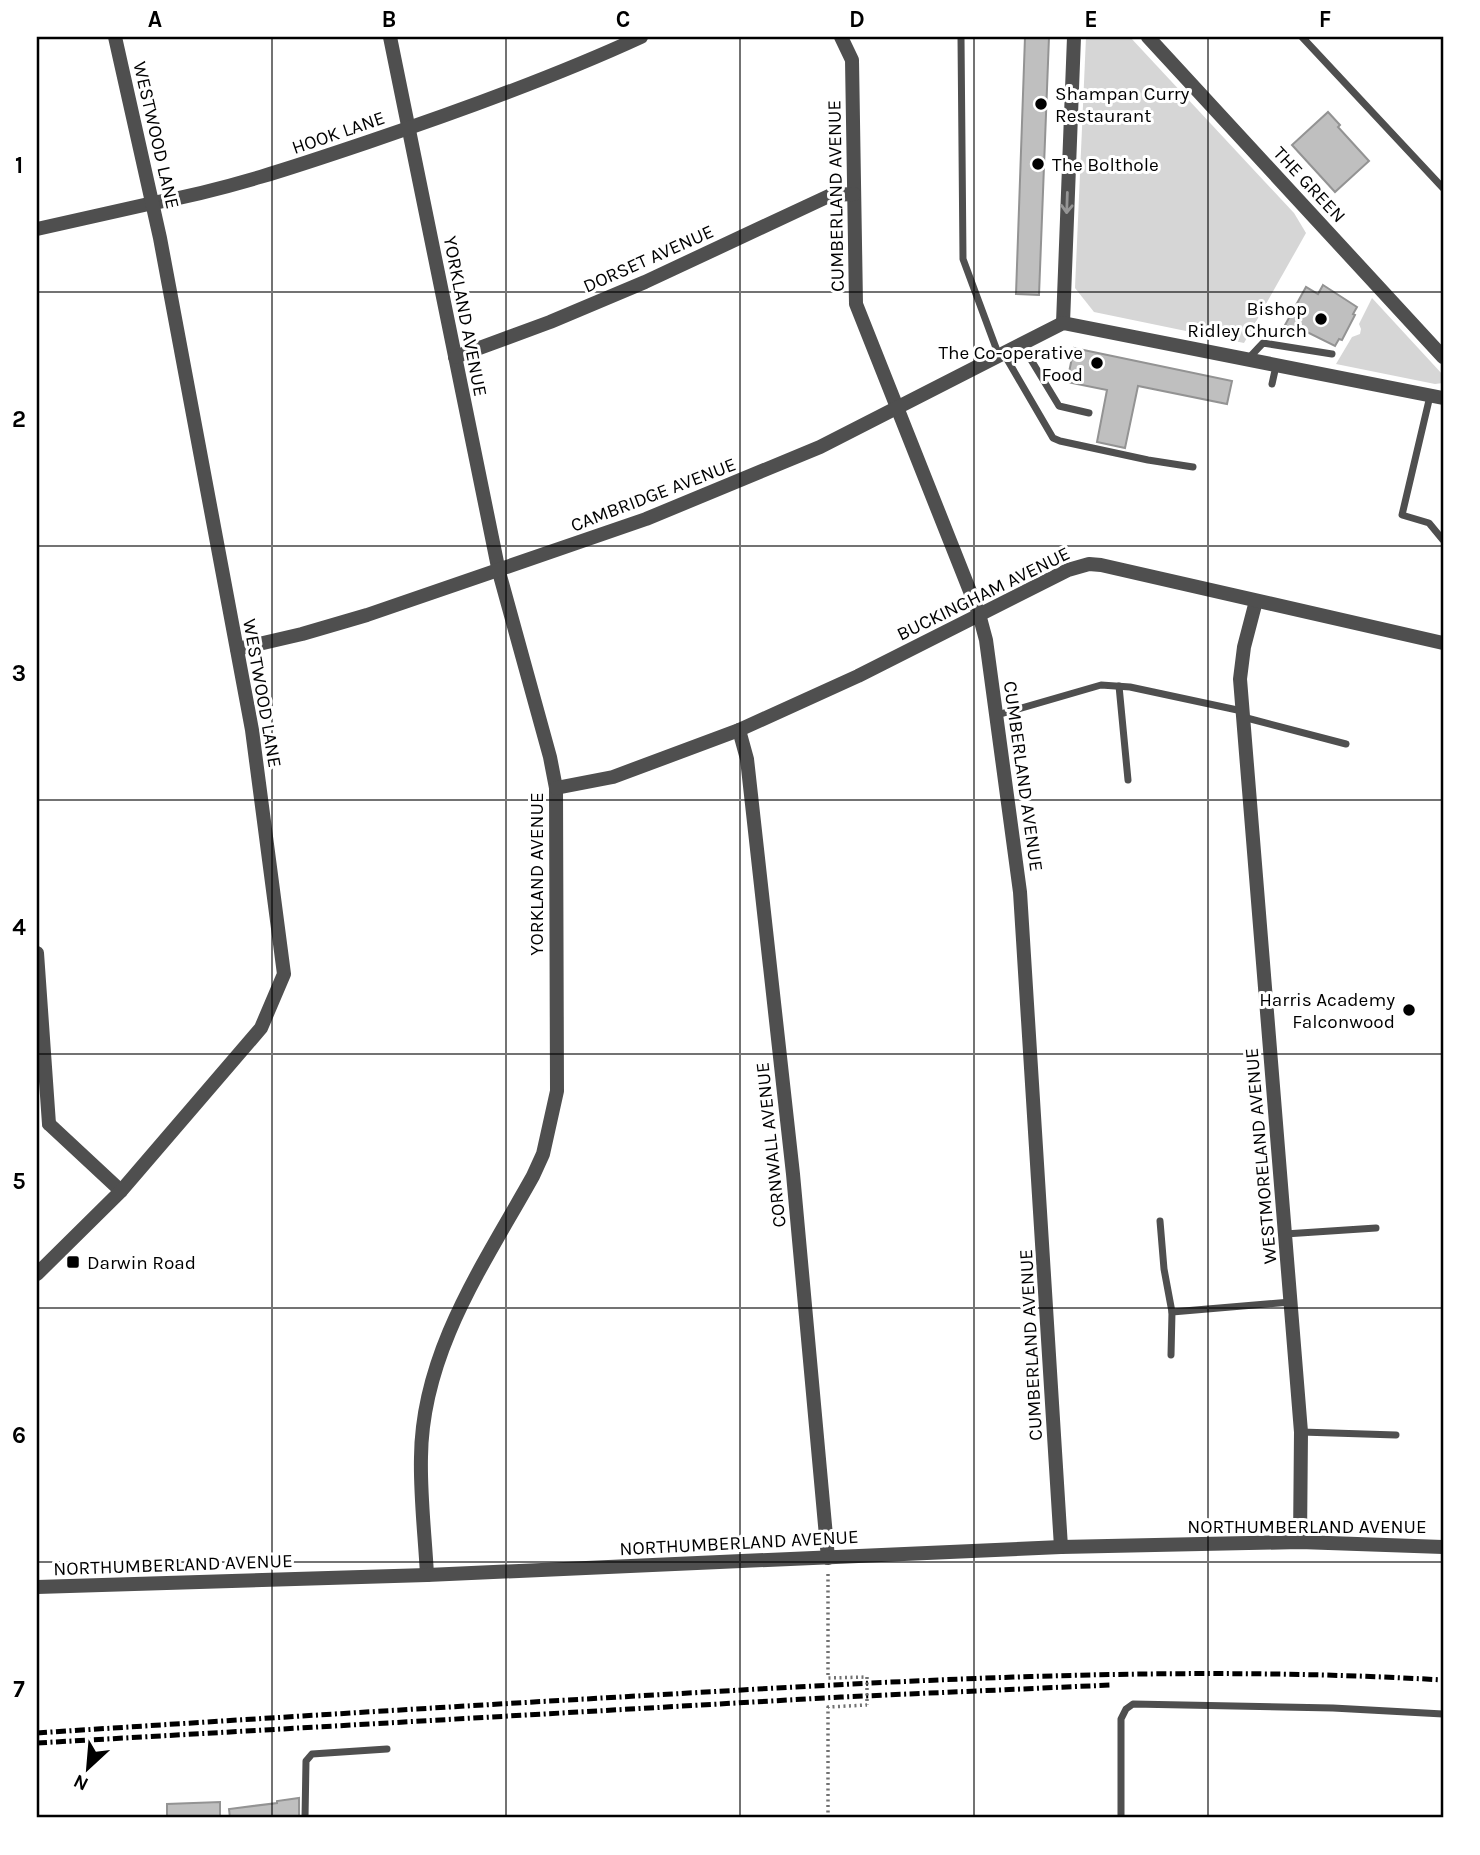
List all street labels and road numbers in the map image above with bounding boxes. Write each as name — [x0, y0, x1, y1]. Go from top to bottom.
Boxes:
street label: WESTWOOD LANE — [128, 59, 184, 211]
street label: CUMBERLAND AVENUE — [823, 100, 849, 292]
street label: HOOK LANE — [289, 107, 388, 159]
street label: THE GREEN — [1269, 142, 1350, 227]
street label: DORSET AVENUE — [580, 220, 717, 298]
street label: YORKLAND AVENUE — [439, 234, 491, 398]
street label: CAMBRIDGE AVENUE — [568, 453, 739, 537]
street label: BUCKINGHAM AVENUE — [893, 542, 1074, 645]
street label: WESTWOOD LANE — [238, 617, 286, 769]
street label: CUMBERLAND AVENUE — [999, 680, 1047, 873]
street label: YORKLAND AVENUE — [526, 792, 548, 956]
street label: WESTMORELAND AVENUE — [1241, 1047, 1281, 1265]
street label: CORNWALL AVENUE — [751, 1061, 791, 1229]
street label: CUMBERLAND AVENUE — [1015, 1249, 1047, 1441]
street label: NORTHUMBERLAND AVENUE — [1187, 1516, 1427, 1538]
street label: NORTHUMBERLAND AVENUE — [619, 1526, 859, 1560]
street label: NORTHUMBERLAND AVENUE — [53, 1550, 293, 1580]

